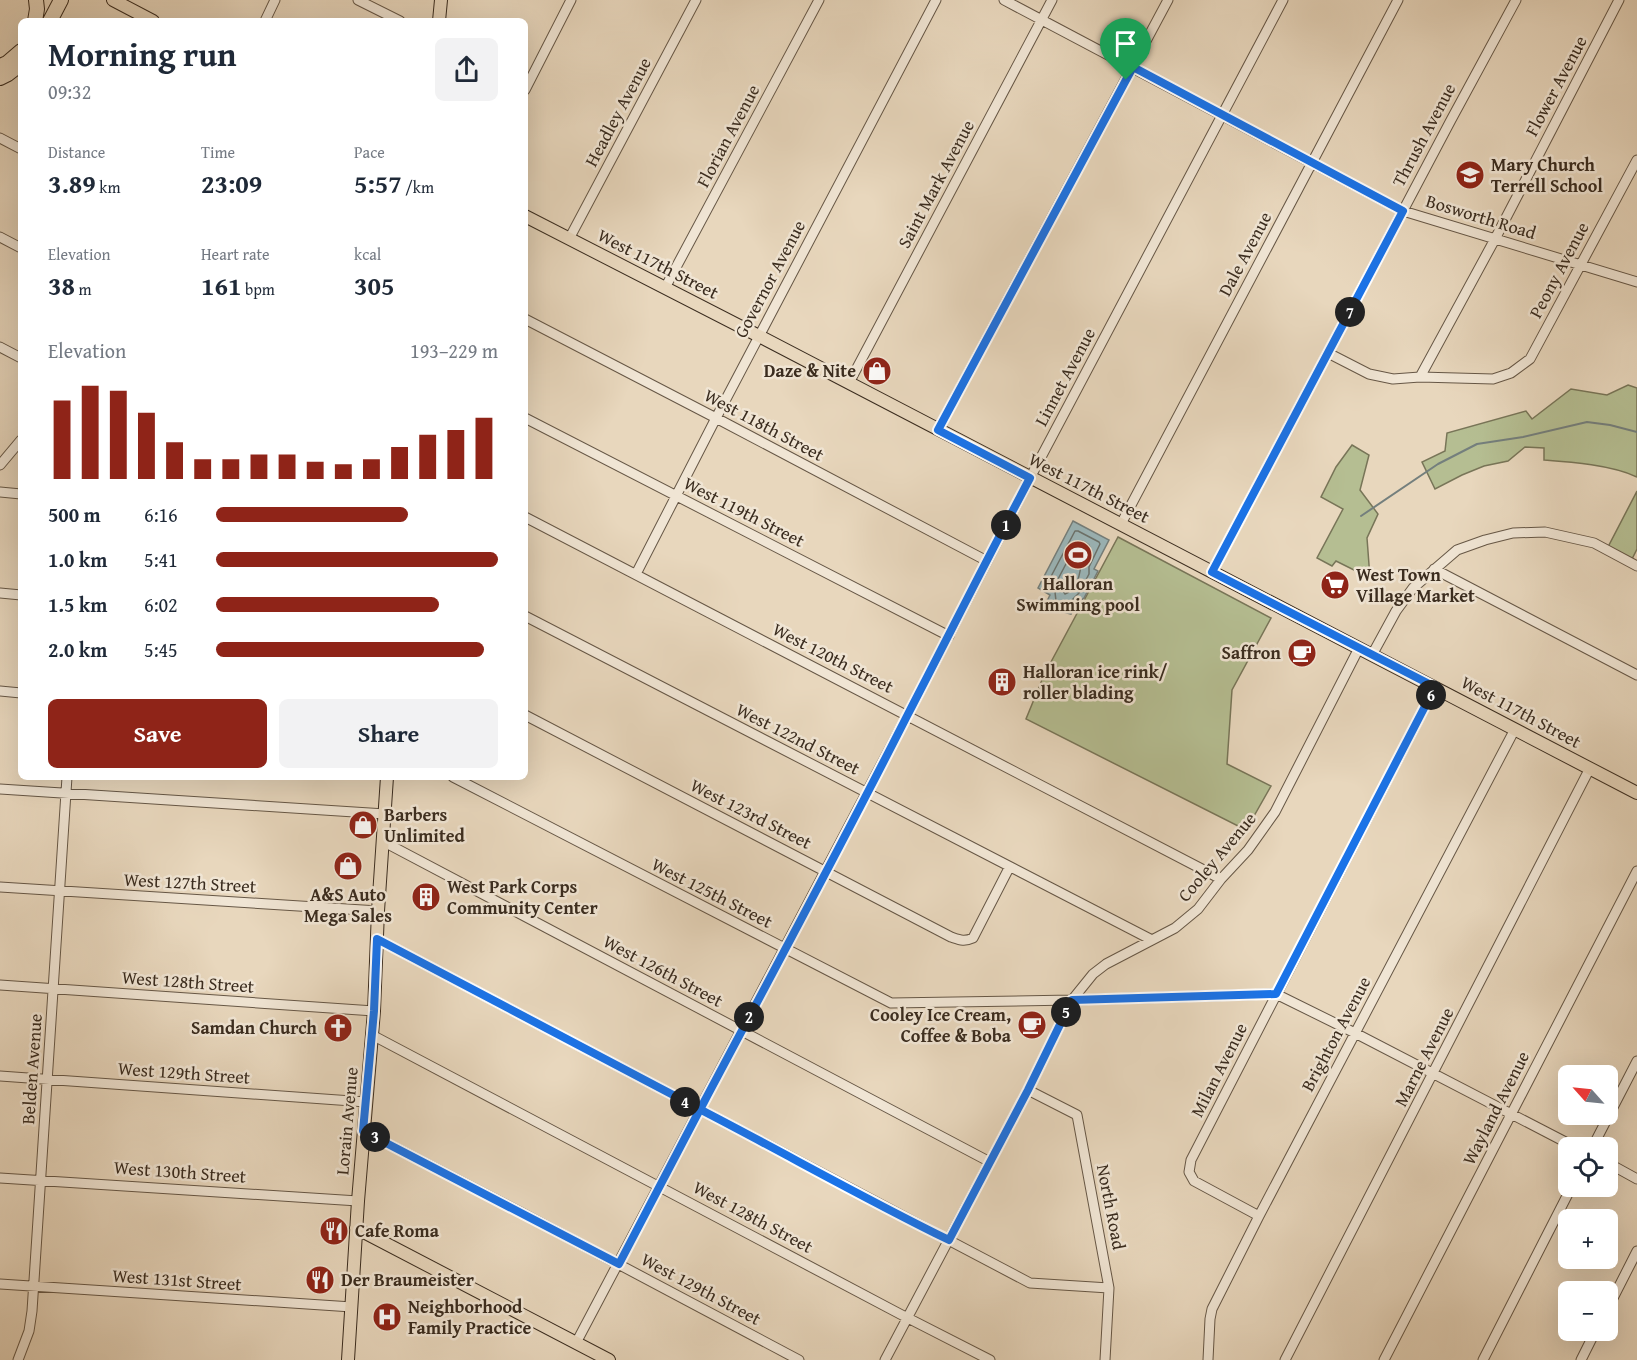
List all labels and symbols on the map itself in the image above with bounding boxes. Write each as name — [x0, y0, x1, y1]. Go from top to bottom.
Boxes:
pin — [1100, 18, 1151, 80]
street label: Flower Avenue — [1518, 31, 1593, 141]
street label: Headley Avenue — [577, 52, 658, 171]
street label: Thrush Avenue — [1385, 78, 1462, 191]
street label: Florian Avenue — [689, 79, 766, 192]
street label: Saint Mark Avenue — [890, 115, 981, 253]
place label: Mary Church Terrell School — [1491, 151, 1603, 199]
school or university icon: Mary Church Terrell School — [1454, 159, 1486, 191]
street label: Bosworth Road — [1423, 187, 1540, 246]
street label: Dale Avenue — [1211, 207, 1278, 301]
street label: Governor Avenue — [727, 215, 812, 342]
street label: Peony Avenue — [1522, 217, 1595, 323]
street label: West 117th Street — [593, 221, 724, 306]
pin: 7 — [1335, 297, 1365, 327]
street label: Linnet Avenue — [1027, 323, 1102, 431]
shop icon: Daze & Nite — [861, 355, 893, 387]
place label: Daze & Nite — [764, 357, 856, 384]
street label: West 118th Street — [699, 382, 830, 468]
street label: West 117th Street — [1024, 445, 1155, 530]
street label: West 119th Street — [679, 469, 810, 554]
pin: 1 — [991, 510, 1021, 540]
sports icon: Halloran Swimming pool — [1062, 539, 1094, 571]
place label: West Town Village Market — [1356, 561, 1475, 609]
supermarket icon: West Town Village Market — [1319, 569, 1351, 601]
place label: Halloran Swimming pool — [1016, 570, 1140, 618]
street label: West 120th Street — [768, 615, 899, 700]
cafe icon: Saffron — [1286, 637, 1318, 669]
place label: Saffron — [1222, 639, 1281, 666]
place label: Halloran ice rink/ roller blading — [1023, 658, 1168, 706]
building icon: Halloran ice rink/ roller blading — [986, 666, 1018, 698]
street label: West 117th Street — [1456, 669, 1587, 755]
pin: 6 — [1416, 680, 1446, 710]
street label: West 122nd Street — [732, 696, 865, 782]
street label: West 123rd Street — [686, 771, 817, 856]
place label: Barbers Unlimited — [384, 801, 466, 849]
street label: Cooley Avenue — [1171, 806, 1262, 907]
shop icon: Barbers Unlimited — [347, 809, 379, 841]
shop icon: A&S Auto Mega Sales — [332, 850, 364, 882]
street label: West 125th Street — [647, 850, 778, 935]
street label: West 127th Street — [123, 866, 258, 899]
place label: West Park Corps Community Center — [447, 873, 598, 921]
place label: A&S Auto Mega Sales — [304, 881, 392, 929]
building icon: West Park Corps Community Center — [410, 881, 442, 913]
street label: West 126th Street — [598, 928, 729, 1014]
street label: West 128th Street — [121, 963, 256, 1000]
street label: Brighton Avenue — [1294, 972, 1377, 1096]
pin: 5 — [1051, 997, 1081, 1027]
place label: Cooley Ice Cream, Coffee & Boba — [870, 1001, 1012, 1049]
pin: 2 — [734, 1002, 764, 1032]
street label: Marne Avenue — [1387, 1002, 1460, 1111]
cafe icon: Cooley Ice Cream, Coffee & Boba — [1016, 1009, 1048, 1041]
church icon: Samdan Church — [322, 1012, 354, 1044]
street label: Belden Avenue — [14, 1013, 49, 1125]
place label: Samdan Church — [191, 1014, 317, 1041]
street label: Milan Avenue — [1183, 1018, 1254, 1122]
street label: Wayland Avenue — [1455, 1046, 1536, 1169]
street label: West 129th Street — [117, 1054, 252, 1091]
north arrow — [1558, 1065, 1618, 1125]
street label: Lorain Avenue — [328, 1066, 365, 1176]
pin: 4 — [670, 1087, 700, 1117]
pin: 3 — [360, 1122, 390, 1152]
street label: West 130th Street — [113, 1153, 248, 1190]
street label: North Road — [1090, 1162, 1133, 1252]
street label: West 128th Street — [688, 1174, 819, 1260]
restaurant icon: Cafe Roma — [318, 1215, 350, 1247]
place label: Cafe Roma — [355, 1217, 440, 1244]
street label: West 129th Street — [636, 1246, 767, 1332]
street label: West 131st Street — [111, 1262, 243, 1298]
restaurant icon: Der Braumeister — [304, 1264, 336, 1296]
place label: Der Braumeister — [341, 1266, 475, 1293]
place label: Neighborhood Family Practice — [408, 1293, 531, 1341]
hospital icon: Neighborhood Family Practice — [371, 1301, 403, 1333]

